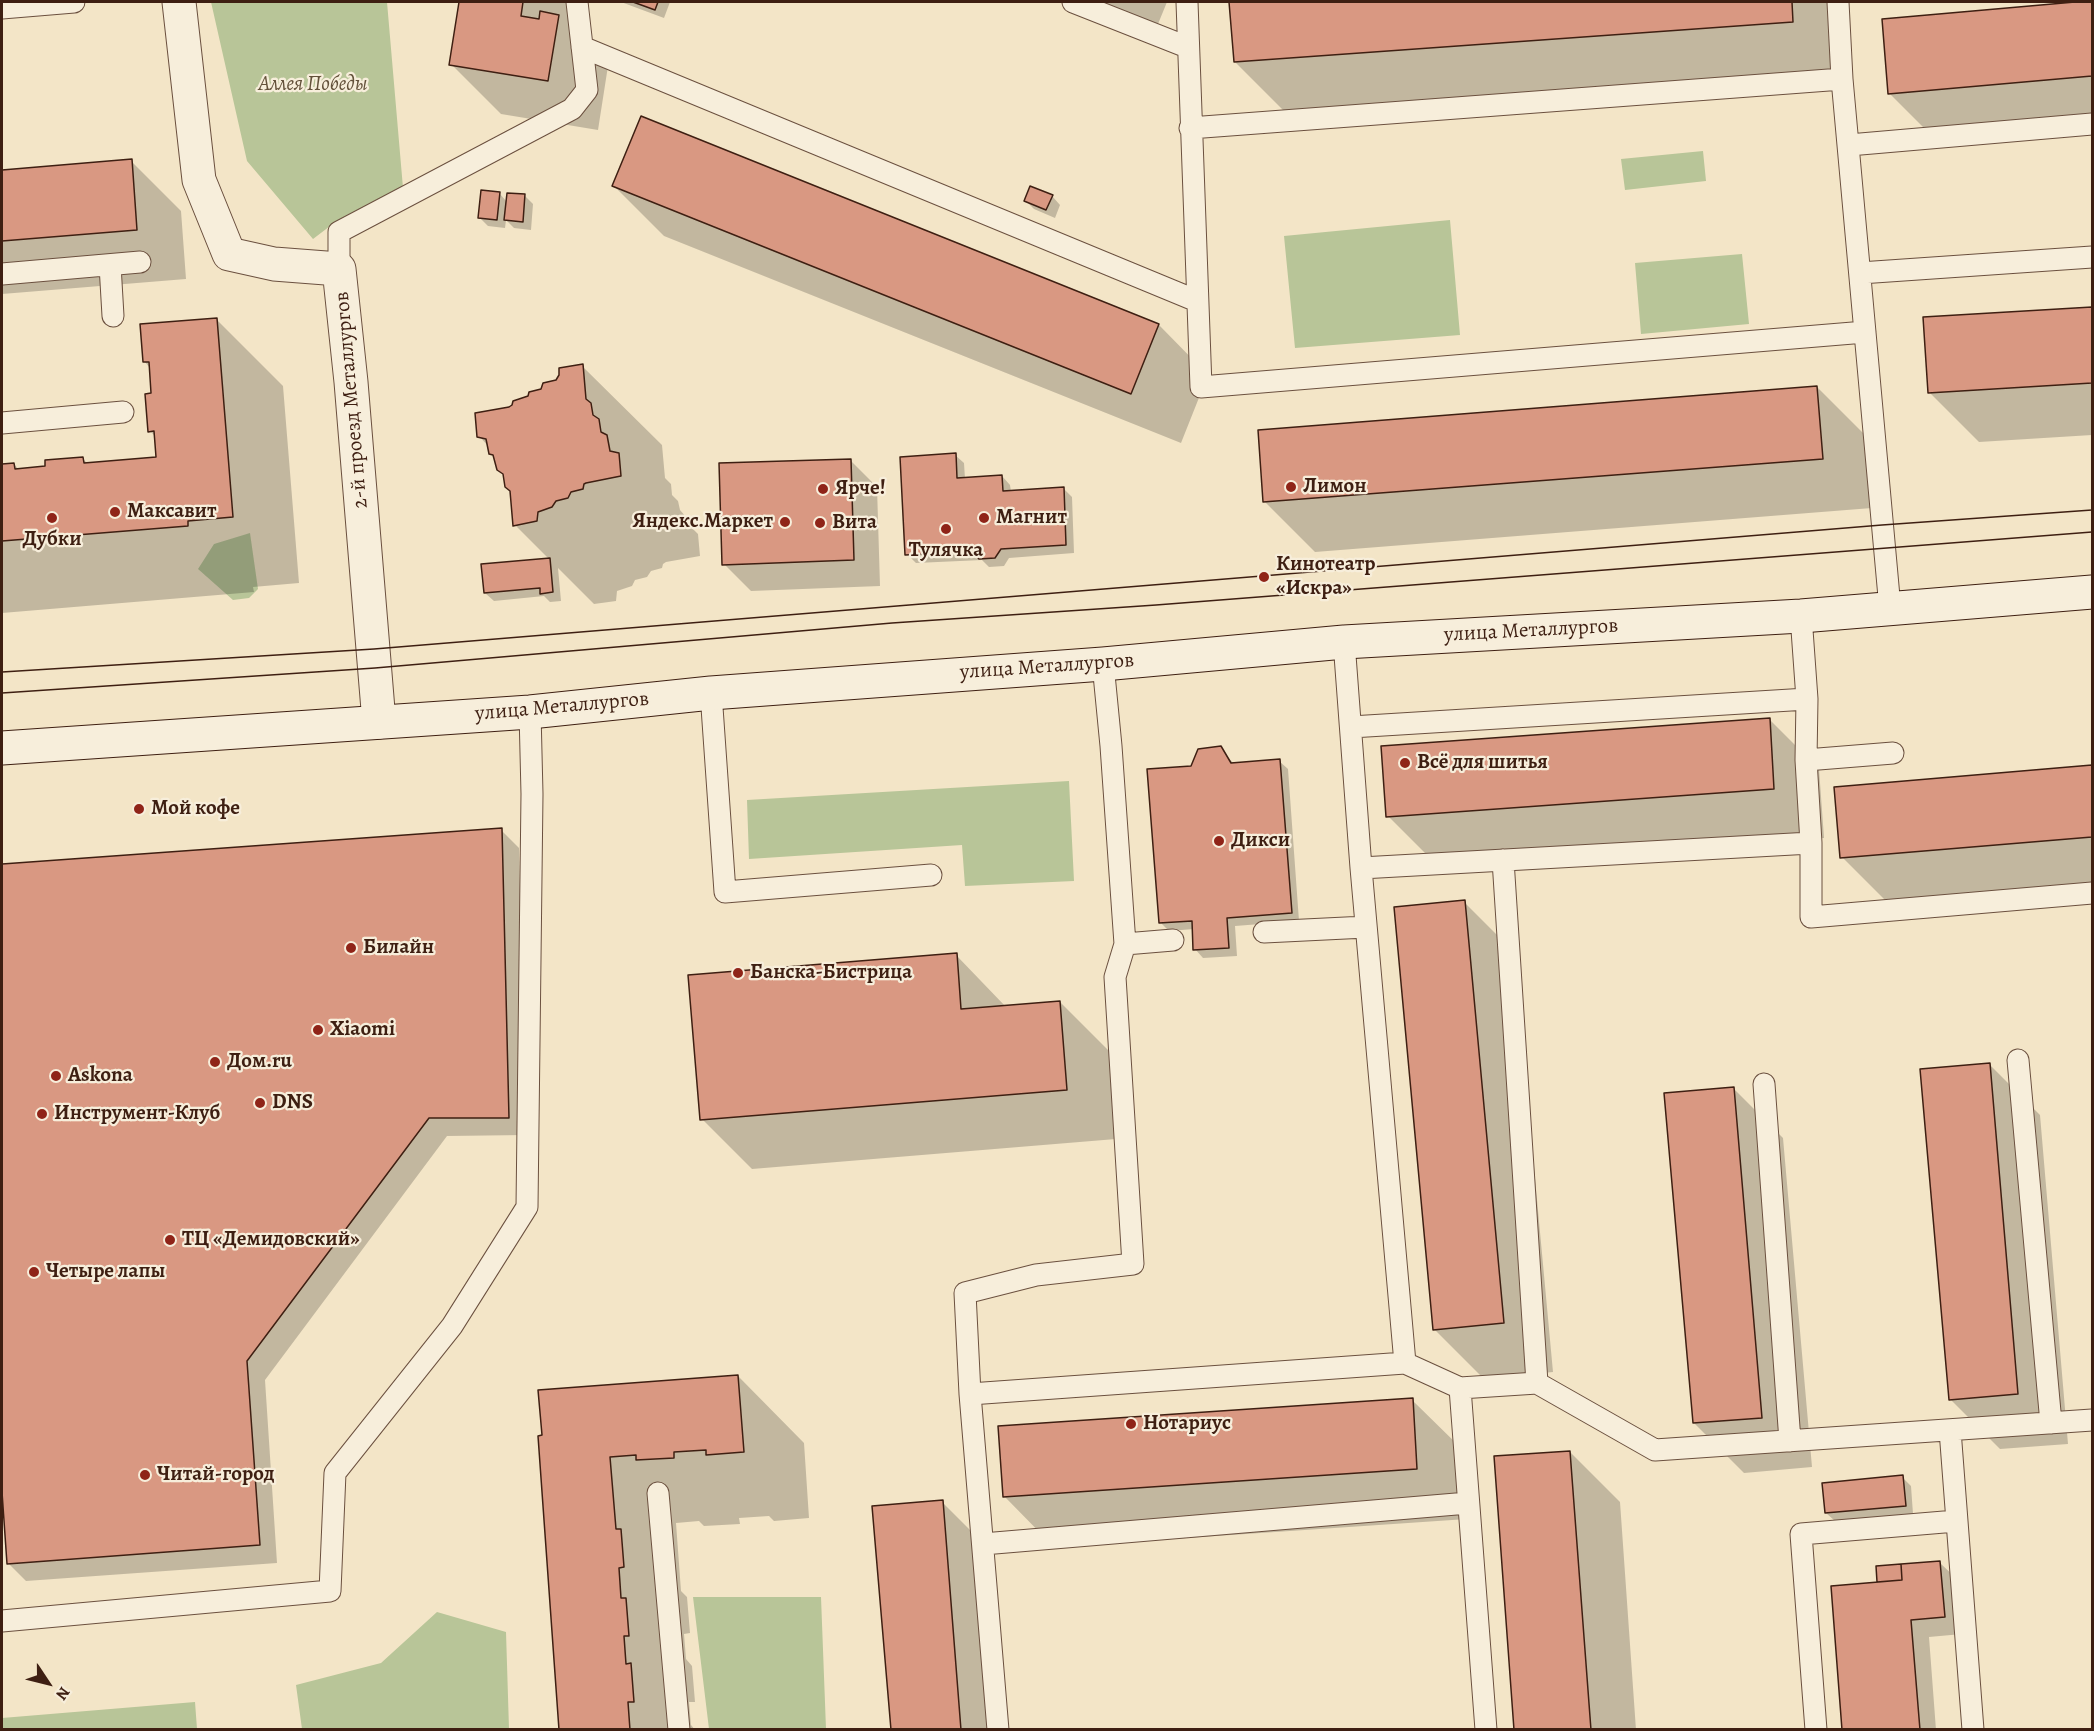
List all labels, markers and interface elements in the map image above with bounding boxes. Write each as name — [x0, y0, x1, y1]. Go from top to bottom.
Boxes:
park label: Аллея Победы — [258, 72, 368, 98]
street label: 2-й проезд Металлургов — [330, 290, 374, 510]
place label: Лимон — [1303, 474, 1367, 500]
place label: Ярче! — [835, 476, 886, 502]
marker: Лимон — [1284, 480, 1298, 494]
marker: Ярче! — [816, 482, 830, 496]
place label: Максавит — [127, 499, 217, 525]
marker: Максавит — [108, 505, 122, 519]
place label: Магнит — [996, 505, 1067, 531]
place label: Яндекс.Маркет — [632, 509, 773, 535]
place label: Вита — [832, 510, 877, 536]
marker: Дубки — [45, 511, 59, 525]
marker: Магнит — [977, 511, 991, 525]
marker: Яндекс.Маркет — [778, 515, 792, 529]
marker: Вита — [813, 516, 827, 530]
marker: Тулячка — [939, 522, 953, 536]
place label: Дубки — [22, 527, 82, 553]
place label: Тулячка — [909, 538, 983, 564]
place label: Кинотеатр «Искра» — [1276, 552, 1375, 602]
marker: Кинотеатр «Искра» — [1257, 570, 1271, 584]
street label: улица Металлургов — [1443, 614, 1619, 648]
street label: улица Металлургов — [959, 648, 1135, 686]
street label: улица Металлургов — [474, 687, 650, 727]
place label: Всё для шитья — [1417, 750, 1548, 776]
marker: Всё для шитья — [1398, 756, 1412, 770]
place label: Мой кофе — [151, 796, 240, 822]
marker: Мой кофе — [132, 802, 146, 816]
place label: Дикси — [1231, 828, 1290, 854]
marker: Дикси — [1212, 834, 1226, 848]
place label: Билайн — [363, 935, 434, 961]
marker: Билайн — [344, 941, 358, 955]
place label: Банска-Бистрица — [750, 960, 912, 986]
marker: Банска-Бистрица — [731, 966, 745, 980]
place label: Xiaomi — [330, 1017, 395, 1043]
marker: Xiaomi — [311, 1023, 325, 1037]
place label: Дом.ru — [227, 1049, 292, 1075]
marker: Дом.ru — [208, 1055, 222, 1069]
place label: Askona — [68, 1063, 133, 1089]
marker: Askona — [49, 1069, 63, 1083]
place label: DNS — [272, 1090, 313, 1116]
marker: DNS — [253, 1096, 267, 1110]
place label: Инструмент-Клуб — [54, 1101, 220, 1127]
marker: Инструмент-Клуб — [35, 1107, 49, 1121]
place label: ТЦ «Демидовский» — [182, 1227, 360, 1253]
marker: ТЦ «Демидовский» — [163, 1233, 177, 1247]
place label: Четыре лапы — [46, 1259, 165, 1285]
marker: Четыре лапы — [27, 1265, 41, 1279]
place label: Нотариус — [1143, 1411, 1231, 1437]
marker: Нотариус — [1124, 1417, 1138, 1431]
place label: Читай-город — [157, 1462, 275, 1488]
marker: Читай-город — [138, 1468, 152, 1482]
north arrow — [18, 1653, 78, 1713]
text: N — [50, 1682, 75, 1704]

